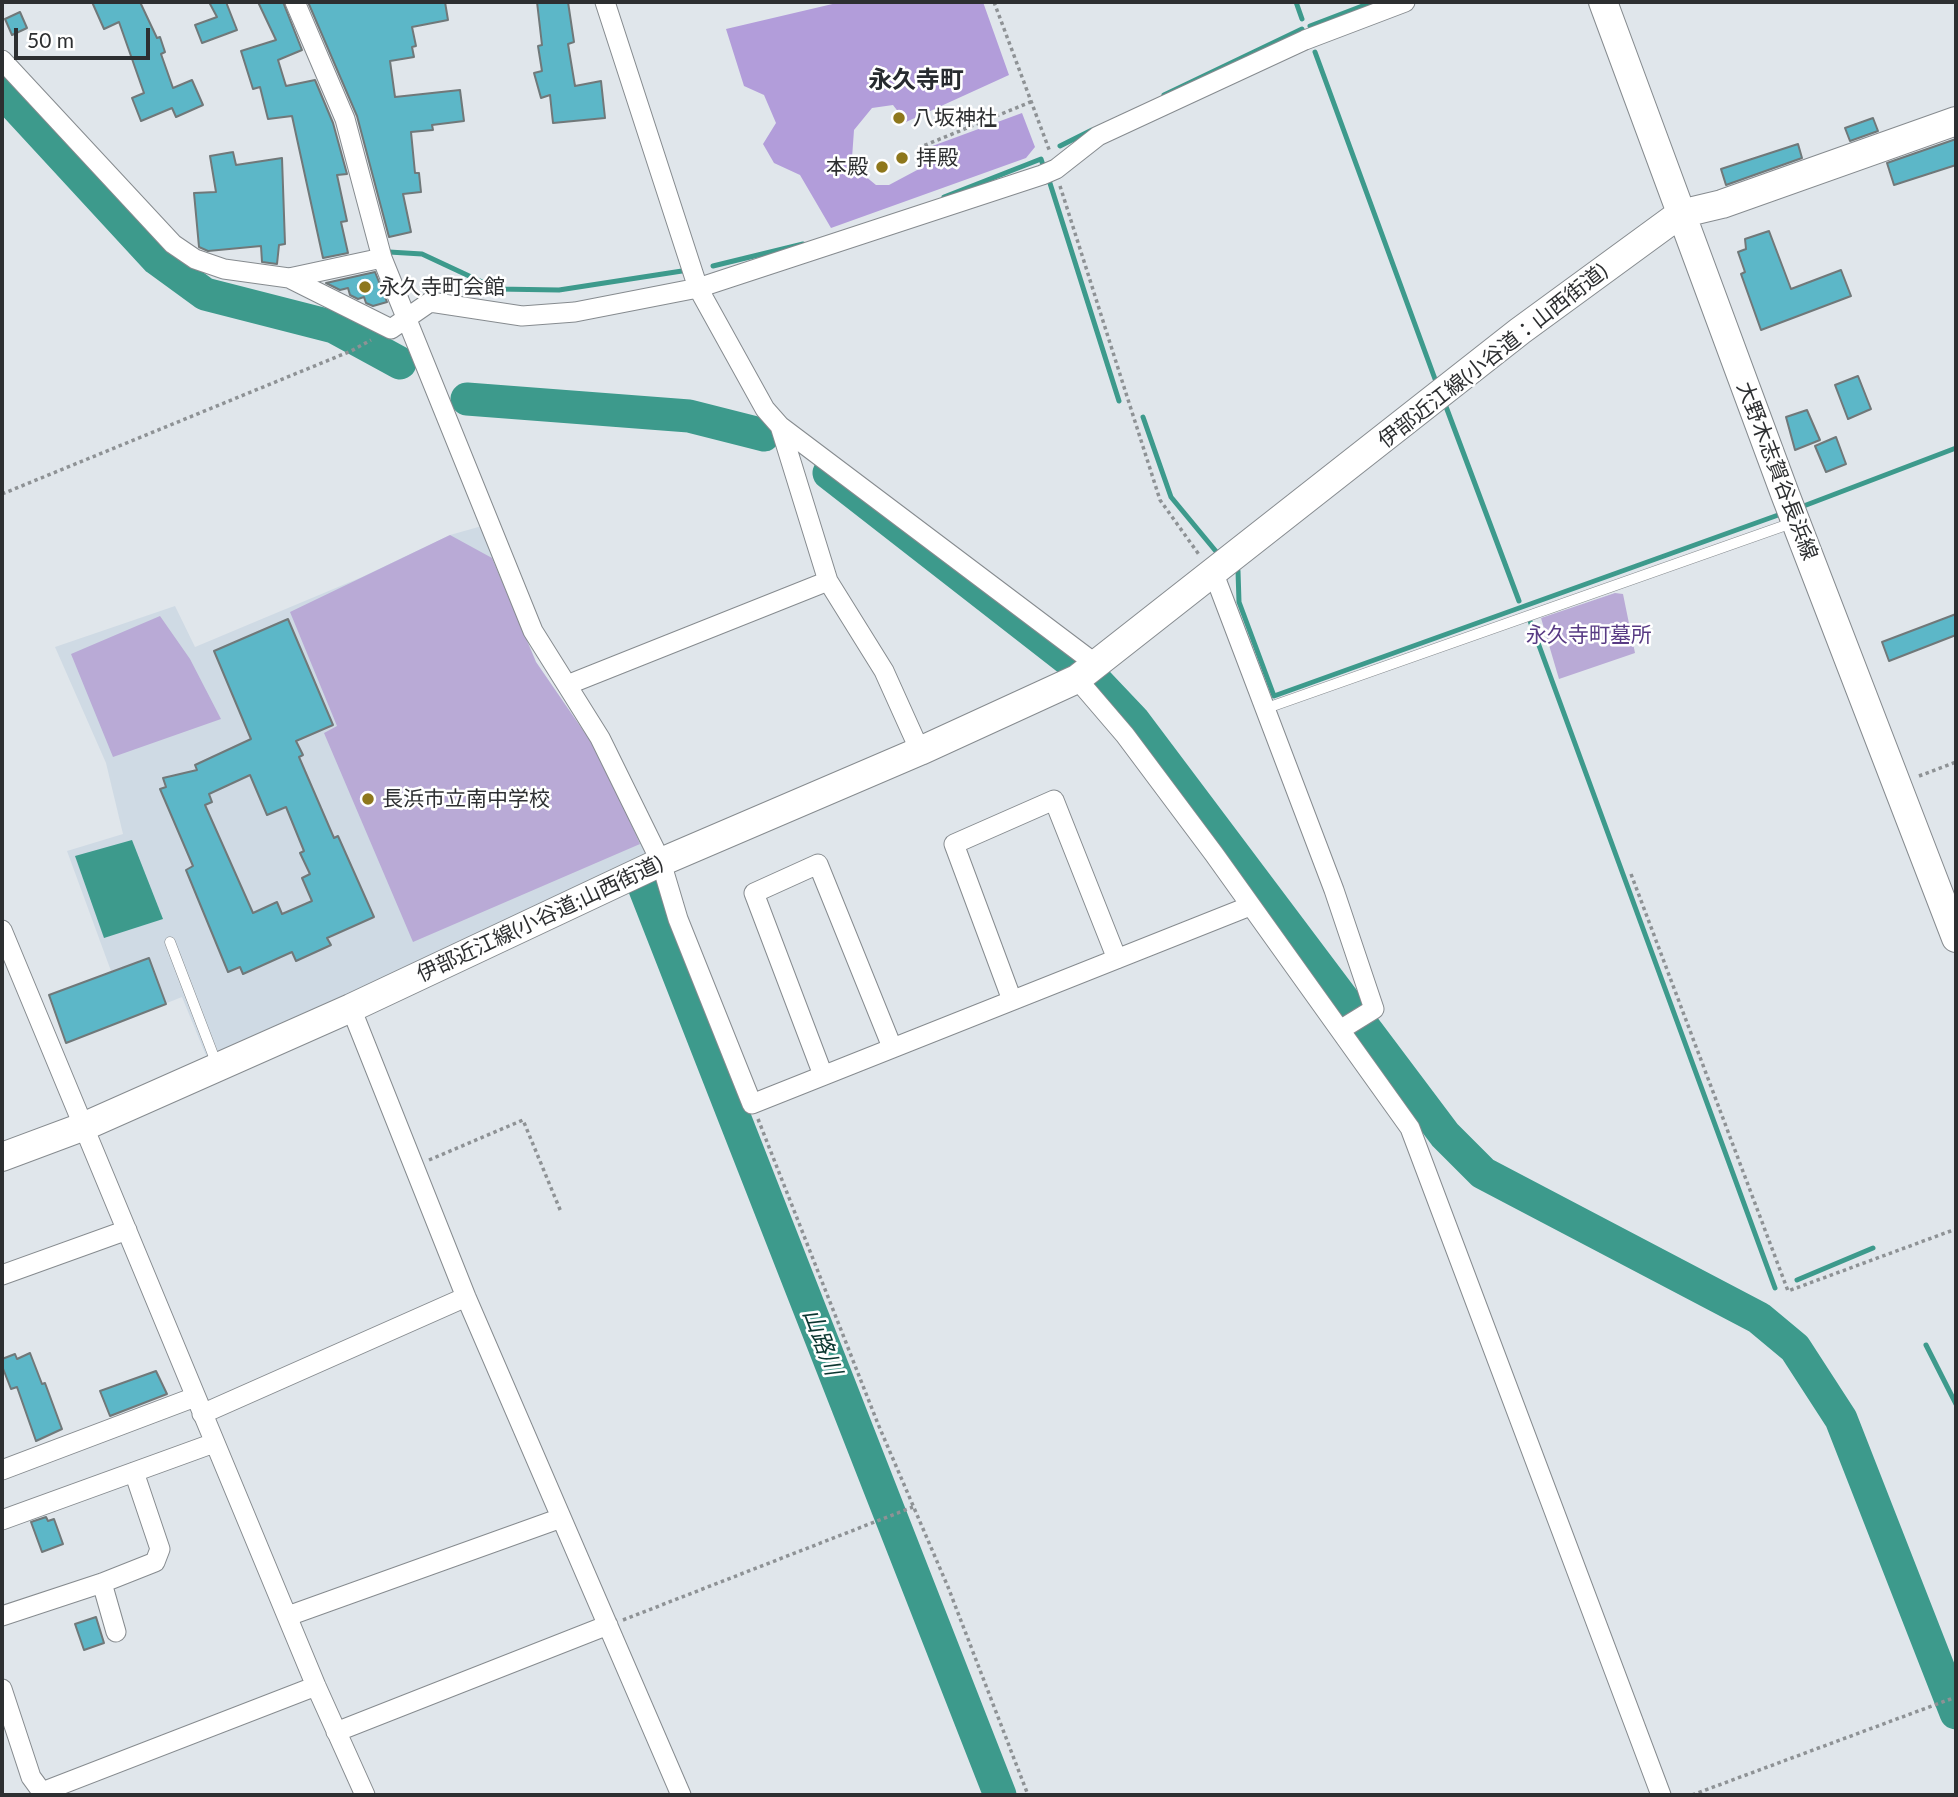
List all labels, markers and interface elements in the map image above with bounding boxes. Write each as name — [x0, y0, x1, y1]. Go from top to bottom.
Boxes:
scale bar — [18, 14, 154, 58]
text: 50 m — [27, 27, 74, 52]
district label: 永久寺町 — [868, 66, 964, 94]
place label: 八坂神社 — [913, 105, 997, 131]
marker: 八坂神社 — [891, 110, 907, 126]
place label: 拝殿 — [916, 145, 958, 171]
marker: 拝殿 — [894, 150, 910, 166]
place label: 本殿 — [826, 154, 868, 180]
marker: 本殿 — [874, 159, 890, 175]
street label: 伊部近江線(小谷道：山西街道) — [1373, 259, 1613, 453]
place label: 永久寺町会館 — [379, 274, 505, 300]
marker: 永久寺町会館 — [357, 279, 373, 295]
street label: 大野木志賀谷長浜線 — [1731, 378, 1823, 564]
park label: 永久寺町墓所 — [1526, 622, 1652, 648]
place label: 長浜市立南中学校 — [382, 786, 550, 812]
marker: 長浜市立南中学校 — [360, 791, 376, 807]
street label: 伊部近江線(小谷道;山西街道) — [413, 851, 667, 987]
water label: 山路川 — [797, 1305, 847, 1379]

